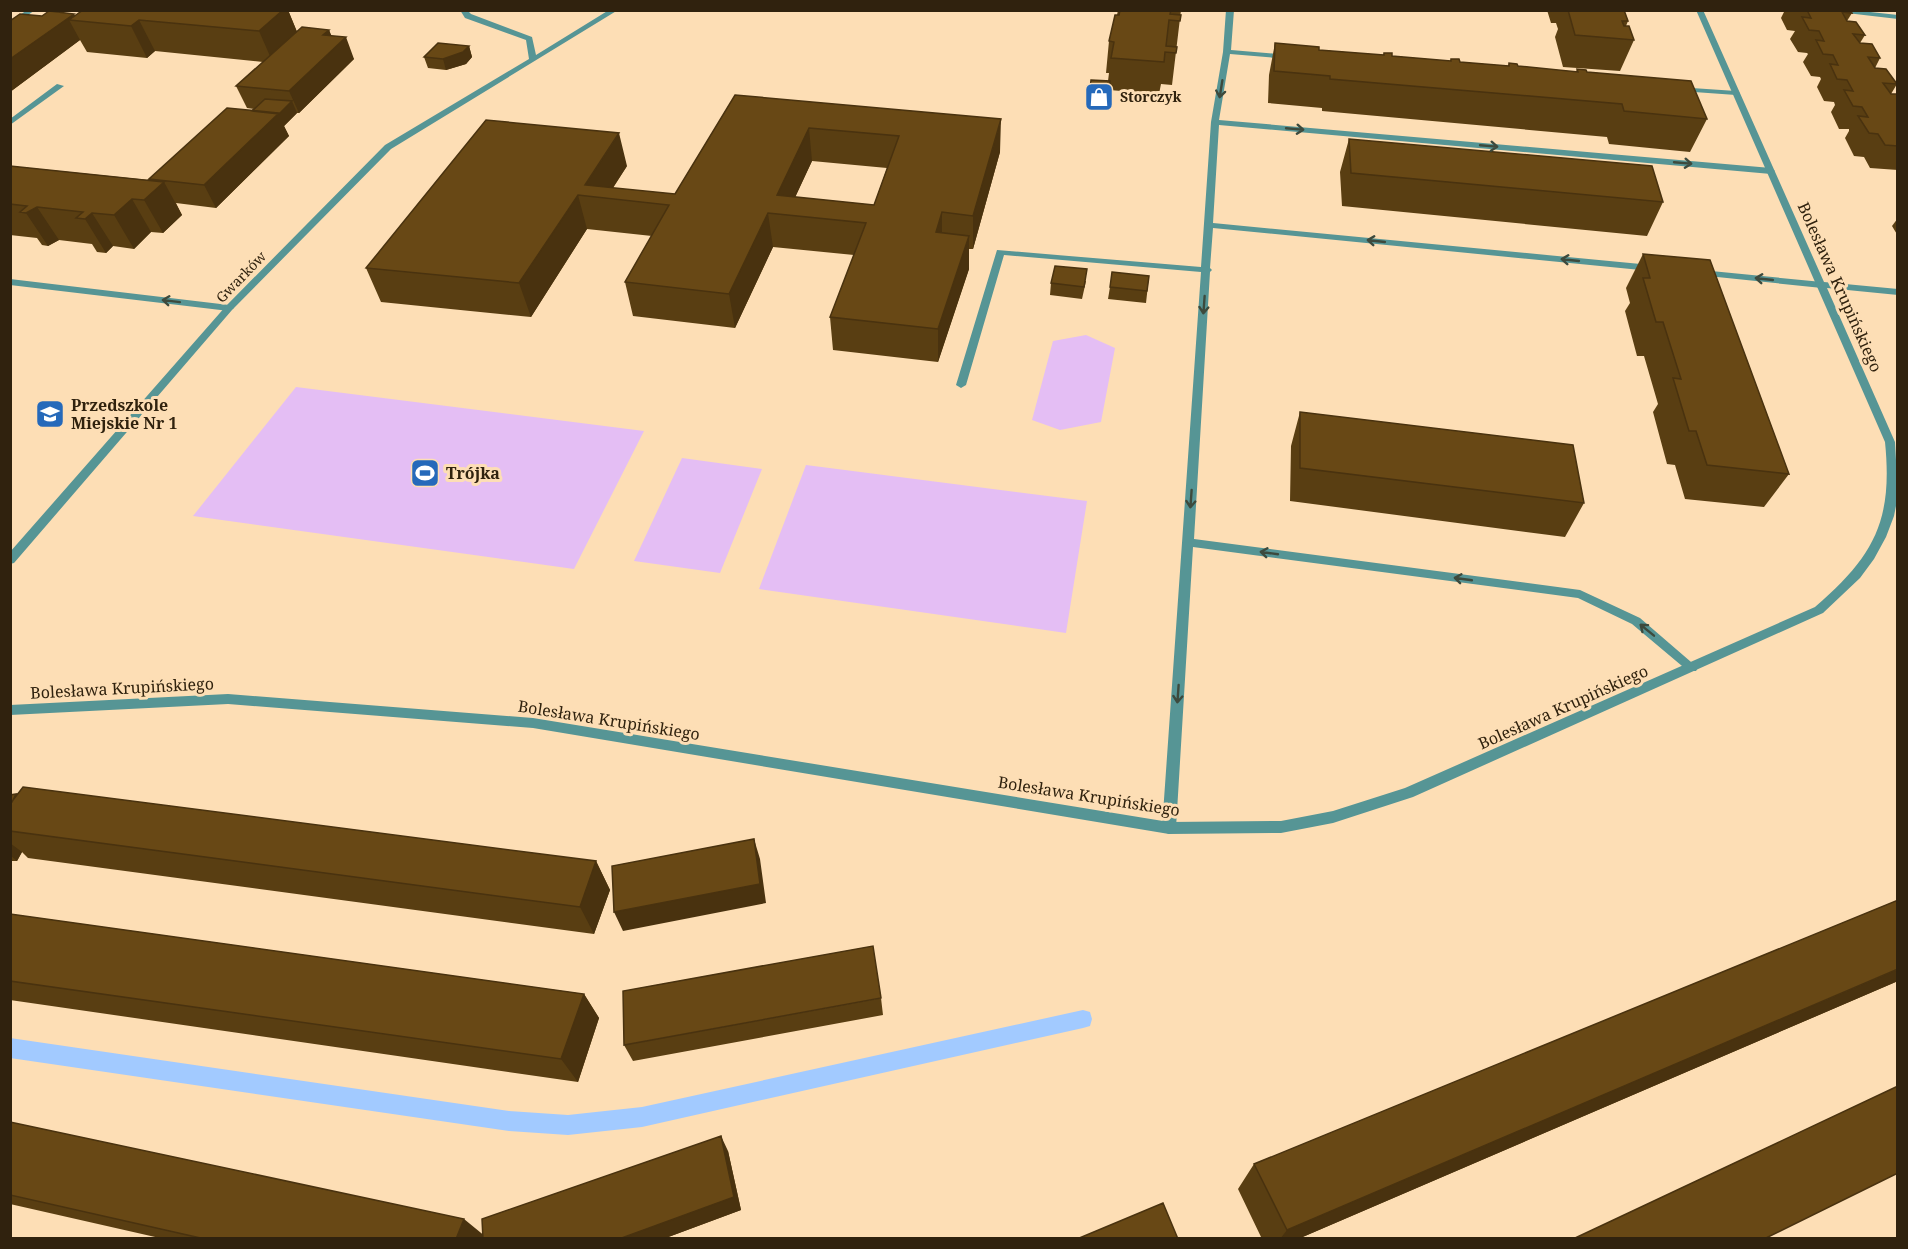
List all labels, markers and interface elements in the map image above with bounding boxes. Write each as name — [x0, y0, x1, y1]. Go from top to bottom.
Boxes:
one-way arrow — [1215, 79, 1226, 99]
shop icon: Storczyk — [1083, 81, 1115, 113]
place label: Storczyk — [1120, 87, 1182, 106]
one-way arrow — [1284, 124, 1304, 135]
one-way arrow — [1478, 141, 1498, 152]
one-way arrow — [1673, 158, 1693, 169]
street label: Bolesława Krupińskiego — [1793, 199, 1887, 375]
one-way arrow — [1367, 235, 1386, 246]
street label: Gwarków — [211, 246, 271, 306]
one-way arrow — [1561, 254, 1580, 265]
one-way arrow — [1755, 273, 1775, 284]
one-way arrow — [1198, 294, 1209, 314]
one-way arrow — [162, 296, 182, 307]
place label: Przedszkole Miejskie Nr 1 — [71, 394, 178, 434]
school or university icon: Przedszkole Miejskie Nr 1 — [34, 398, 66, 430]
sports icon: Trójka — [409, 457, 441, 489]
place label: Trójka — [446, 462, 500, 484]
one-way arrow — [1185, 489, 1196, 509]
one-way arrow — [1260, 547, 1280, 558]
one-way arrow — [1453, 573, 1473, 584]
one-way arrow — [1640, 624, 1656, 637]
street label: Bolesława Krupińskiego — [1475, 660, 1651, 754]
street label: Bolesława Krupińskiego — [30, 672, 214, 704]
one-way arrow — [1172, 683, 1183, 703]
street label: Bolesława Krupińskiego — [516, 695, 702, 745]
street label: Bolesława Krupińskiego — [996, 771, 1182, 821]

